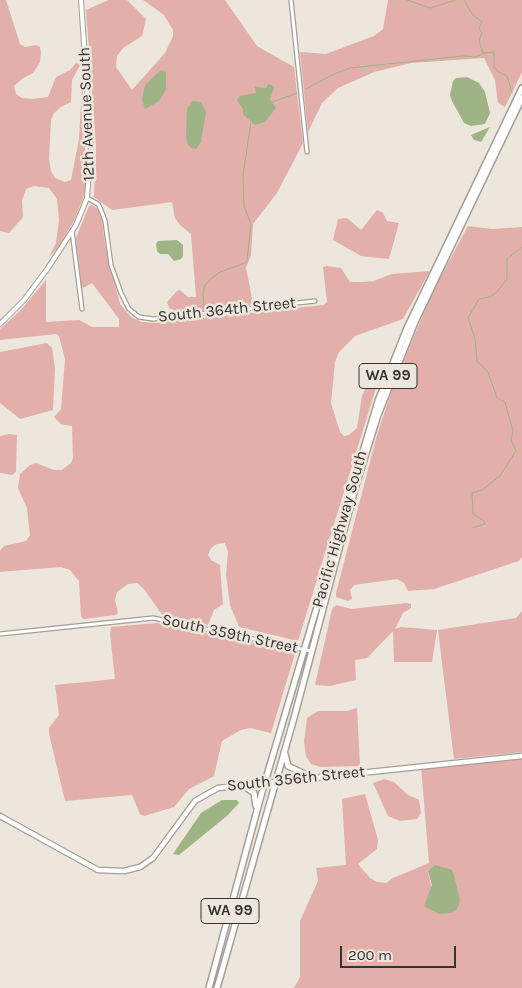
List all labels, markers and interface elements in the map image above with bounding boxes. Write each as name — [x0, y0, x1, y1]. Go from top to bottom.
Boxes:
street label: 12th Avenue South — [75, 47, 99, 181]
street label: South 364th Street — [157, 293, 297, 327]
road number: WA 99 — [359, 364, 417, 388]
street label: Pacific Highway South — [308, 448, 372, 610]
street label: South 359th Street — [160, 610, 300, 658]
street label: South 356th Street — [226, 762, 366, 796]
road number: WA 99 — [201, 898, 259, 924]
scale bar — [342, 936, 458, 968]
text: 200 m — [348, 946, 392, 964]

